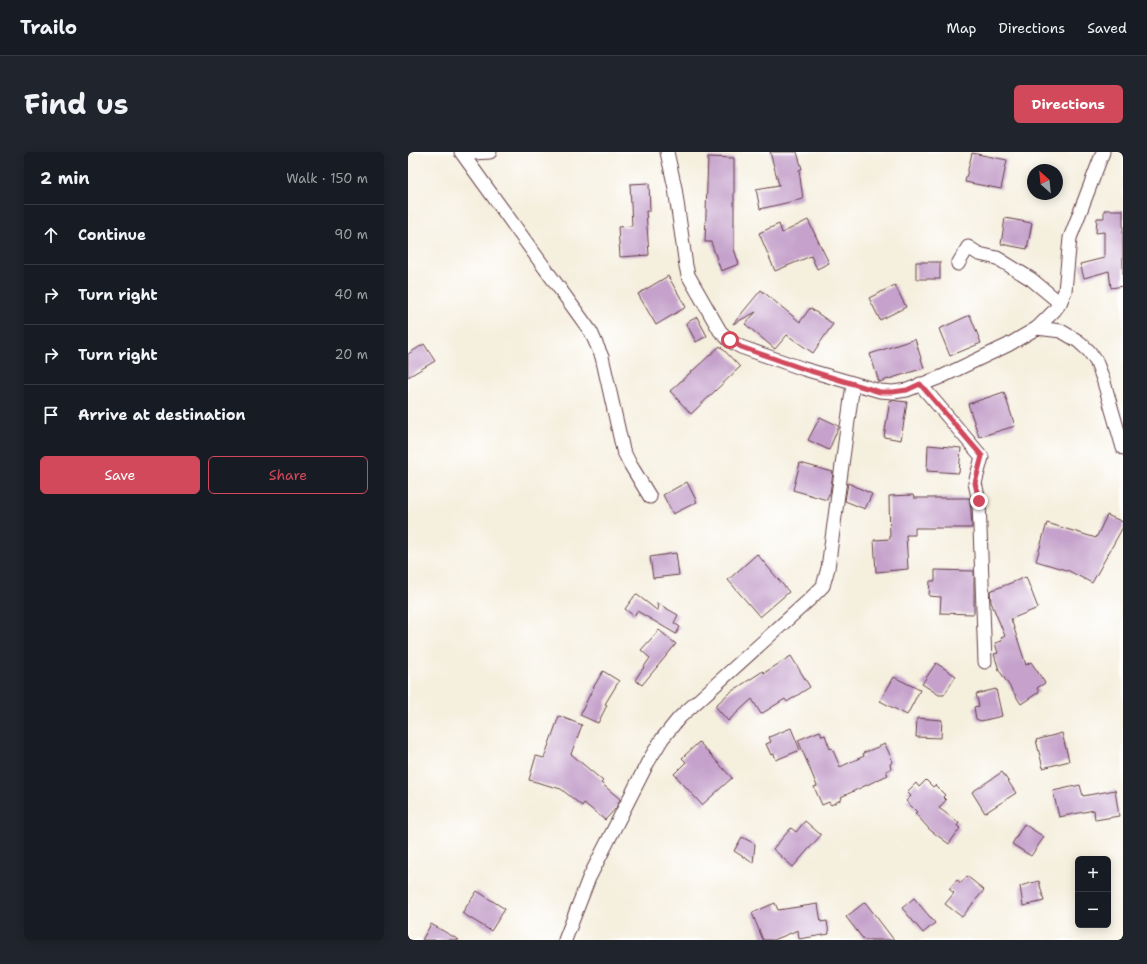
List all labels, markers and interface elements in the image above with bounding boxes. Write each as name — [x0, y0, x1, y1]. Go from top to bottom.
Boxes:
text: Trailo — [20, 15, 77, 40]
text: Map — [947, 19, 977, 37]
text: Directions — [999, 19, 1065, 37]
text: Saved — [1087, 19, 1127, 37]
text: Find us — [24, 85, 129, 123]
button: Directions — [1014, 85, 1123, 123]
north arrow — [1027, 164, 1063, 200]
text: 2 min — [40, 167, 90, 189]
text: Walk · 150 m — [286, 170, 368, 187]
icon: ahead — [40, 224, 62, 246]
text: Continue — [78, 225, 146, 245]
text: 90 m — [334, 226, 368, 243]
icon: right — [40, 284, 62, 306]
text: Turn right — [78, 285, 158, 305]
text: 40 m — [334, 286, 368, 303]
route start — [721, 331, 739, 349]
icon: right — [40, 344, 62, 366]
text: Turn right — [78, 345, 158, 365]
text: 20 m — [335, 346, 368, 363]
icon: arrive — [40, 404, 62, 426]
text: Arrive at destination — [78, 405, 246, 425]
button: Save — [40, 456, 200, 494]
button: Share — [208, 456, 368, 494]
route end — [970, 492, 988, 510]
map controls — [1075, 856, 1111, 928]
button: + — [1075, 856, 1111, 892]
button: − — [1075, 892, 1111, 928]

